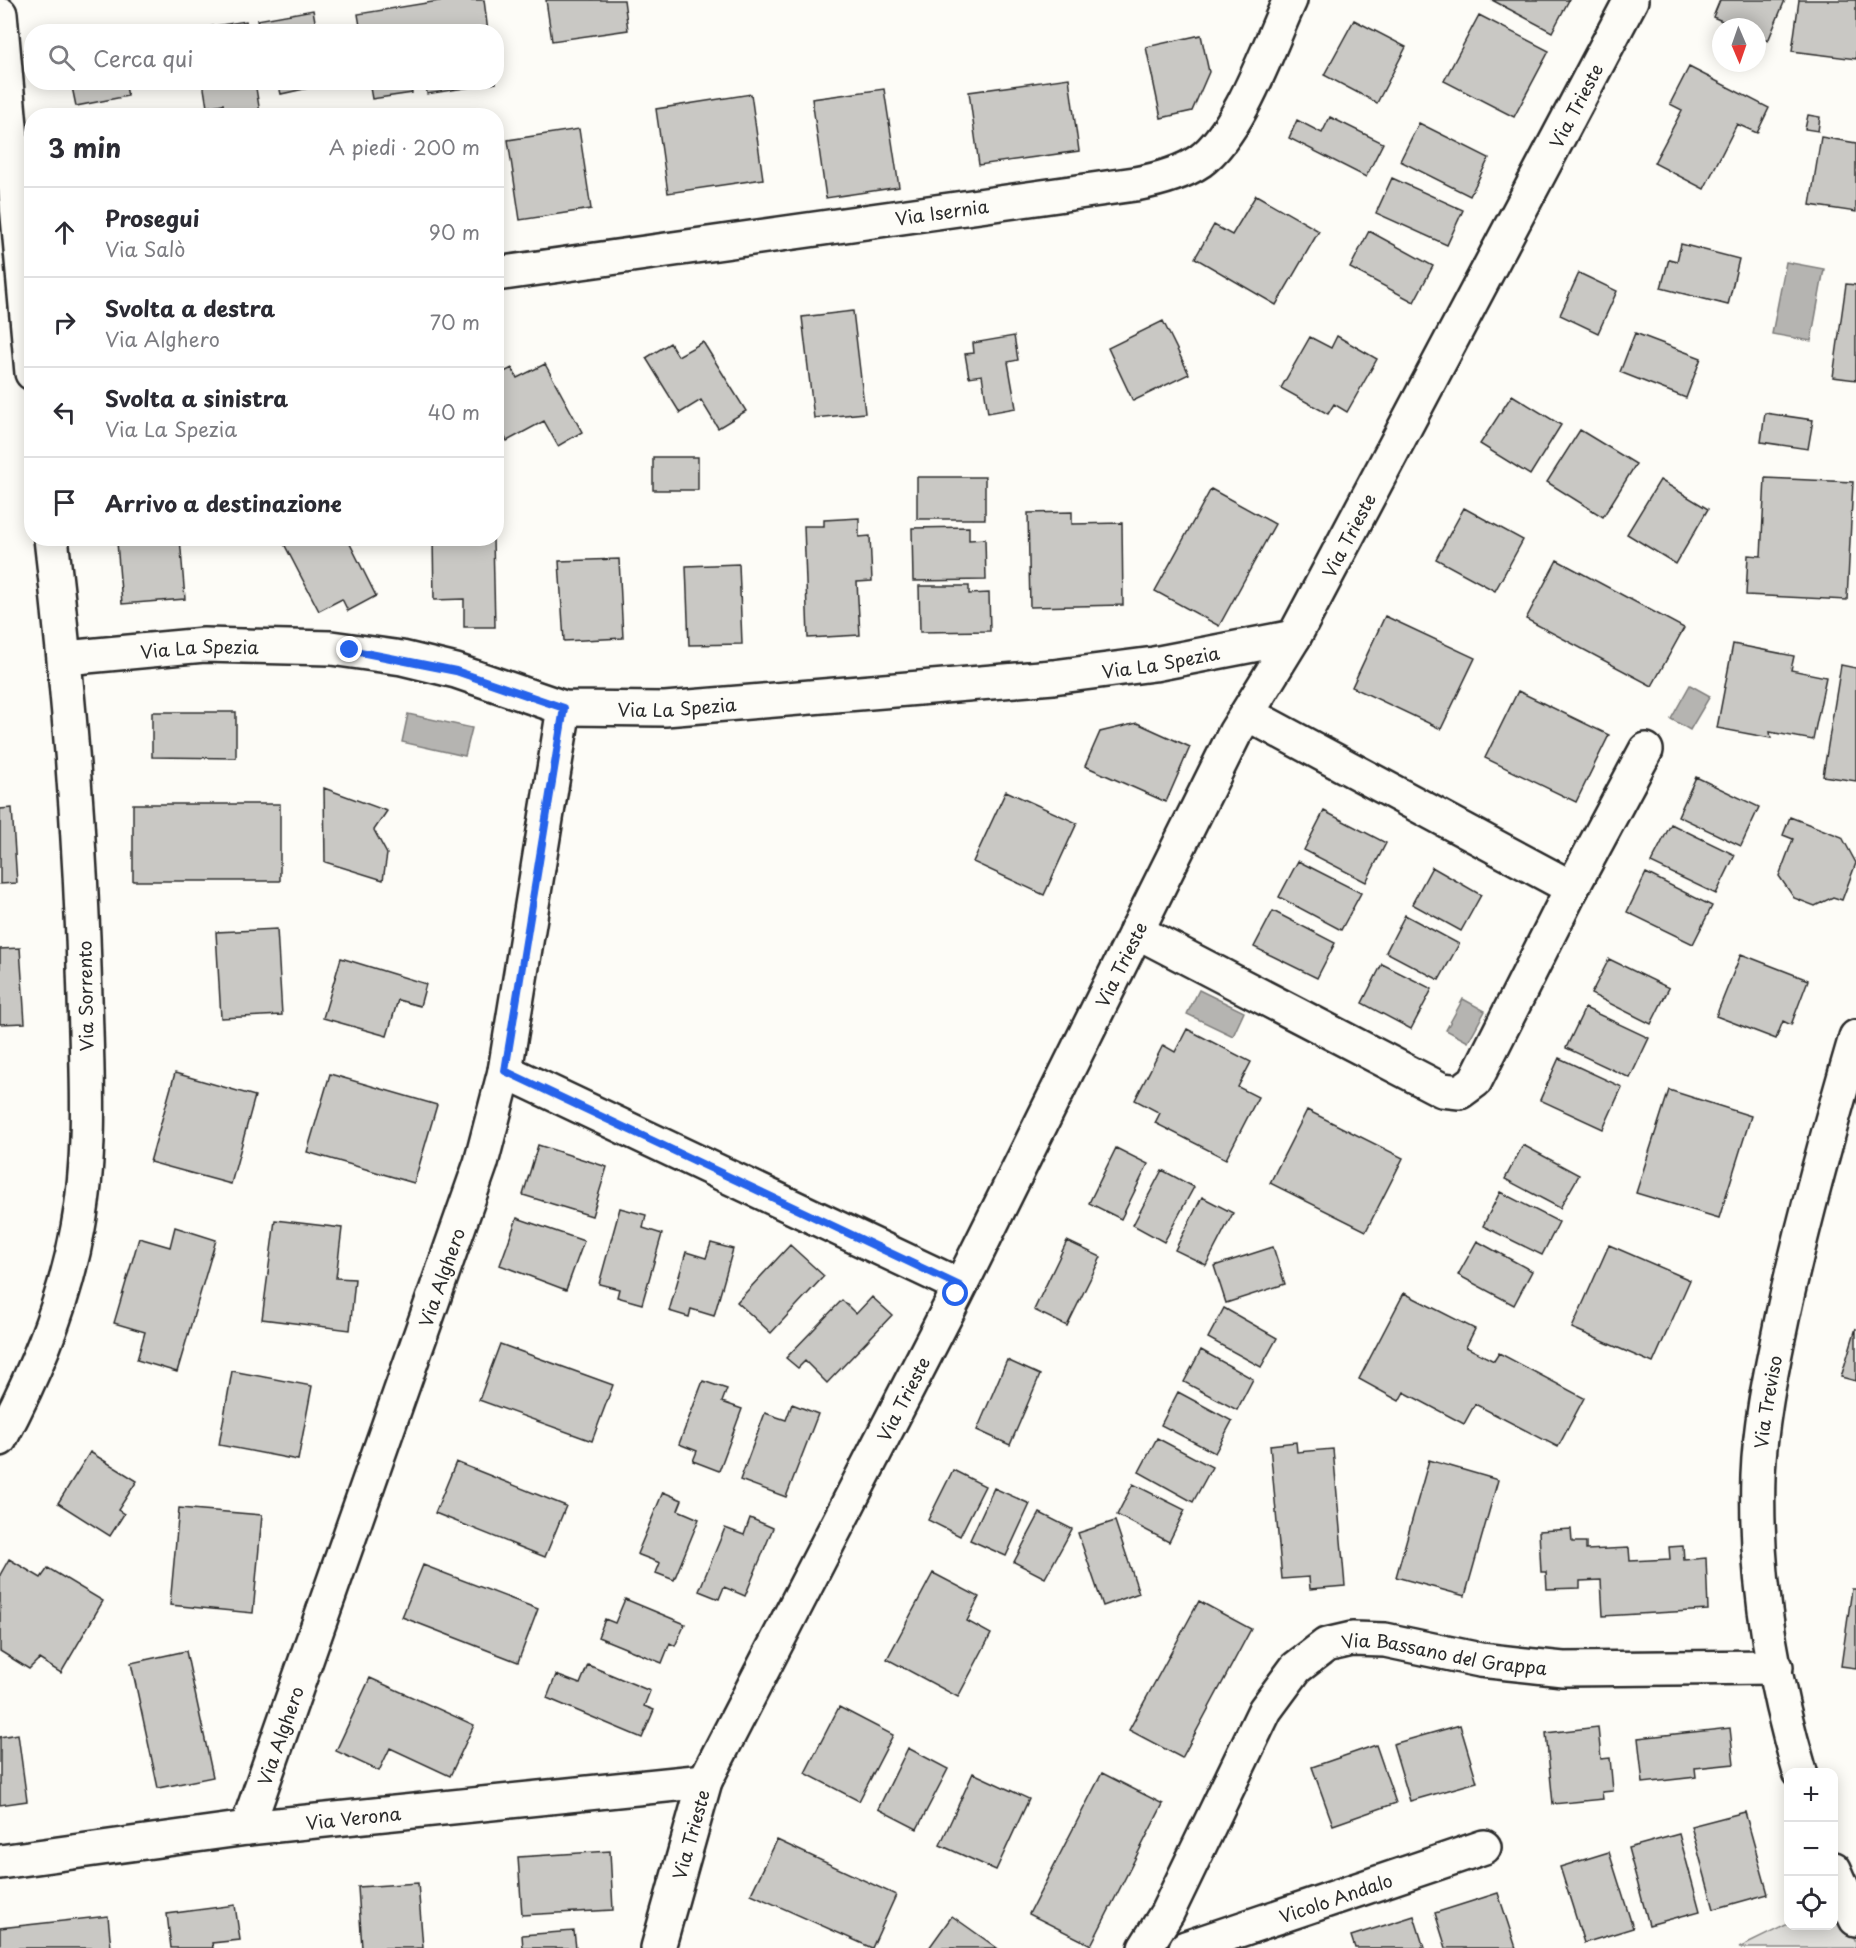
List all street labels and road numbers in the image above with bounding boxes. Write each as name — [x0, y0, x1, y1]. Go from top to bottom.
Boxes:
street label: Via Trieste — [1542, 58, 1609, 153]
street label: Via Isernia — [893, 191, 991, 231]
street label: Via Trieste — [1314, 488, 1381, 582]
street label: Via La Spezia — [139, 631, 260, 664]
street label: Via La Spezia — [1100, 638, 1222, 684]
street label: Via La Spezia — [617, 690, 738, 723]
street label: Via Trieste — [1088, 917, 1153, 1011]
street label: Via Sorrento — [71, 940, 99, 1052]
street label: Via Alghero — [411, 1224, 471, 1330]
street label: Via Trieste — [869, 1351, 936, 1446]
street label: Via Treviso — [1746, 1353, 1788, 1450]
street label: Via Bassano del Grappa — [1339, 1625, 1549, 1681]
street label: Via Alghero — [250, 1682, 309, 1789]
street label: Via Trieste — [664, 1786, 715, 1882]
street label: Via Verona — [304, 1799, 402, 1835]
street label: Vicolo Andalo — [1275, 1866, 1396, 1929]

